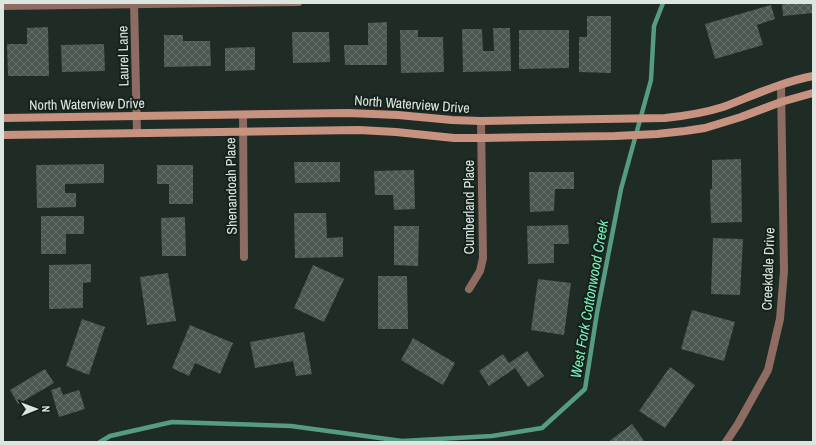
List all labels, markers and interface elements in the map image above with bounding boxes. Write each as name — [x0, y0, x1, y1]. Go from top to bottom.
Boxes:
street label: Laurel Lane — [113, 26, 133, 86]
street label: North Waterview Drive — [354, 91, 470, 117]
street label: North Waterview Drive — [29, 94, 145, 114]
street label: Shenandoah Place — [221, 137, 241, 235]
street label: Cumberland Place — [460, 160, 478, 254]
water label: West Fork Cottonwood Creek — [565, 217, 613, 380]
street label: Creekdale Drive — [758, 227, 778, 311]
north arrow — [16, 389, 56, 429]
text: N — [39, 405, 53, 412]

